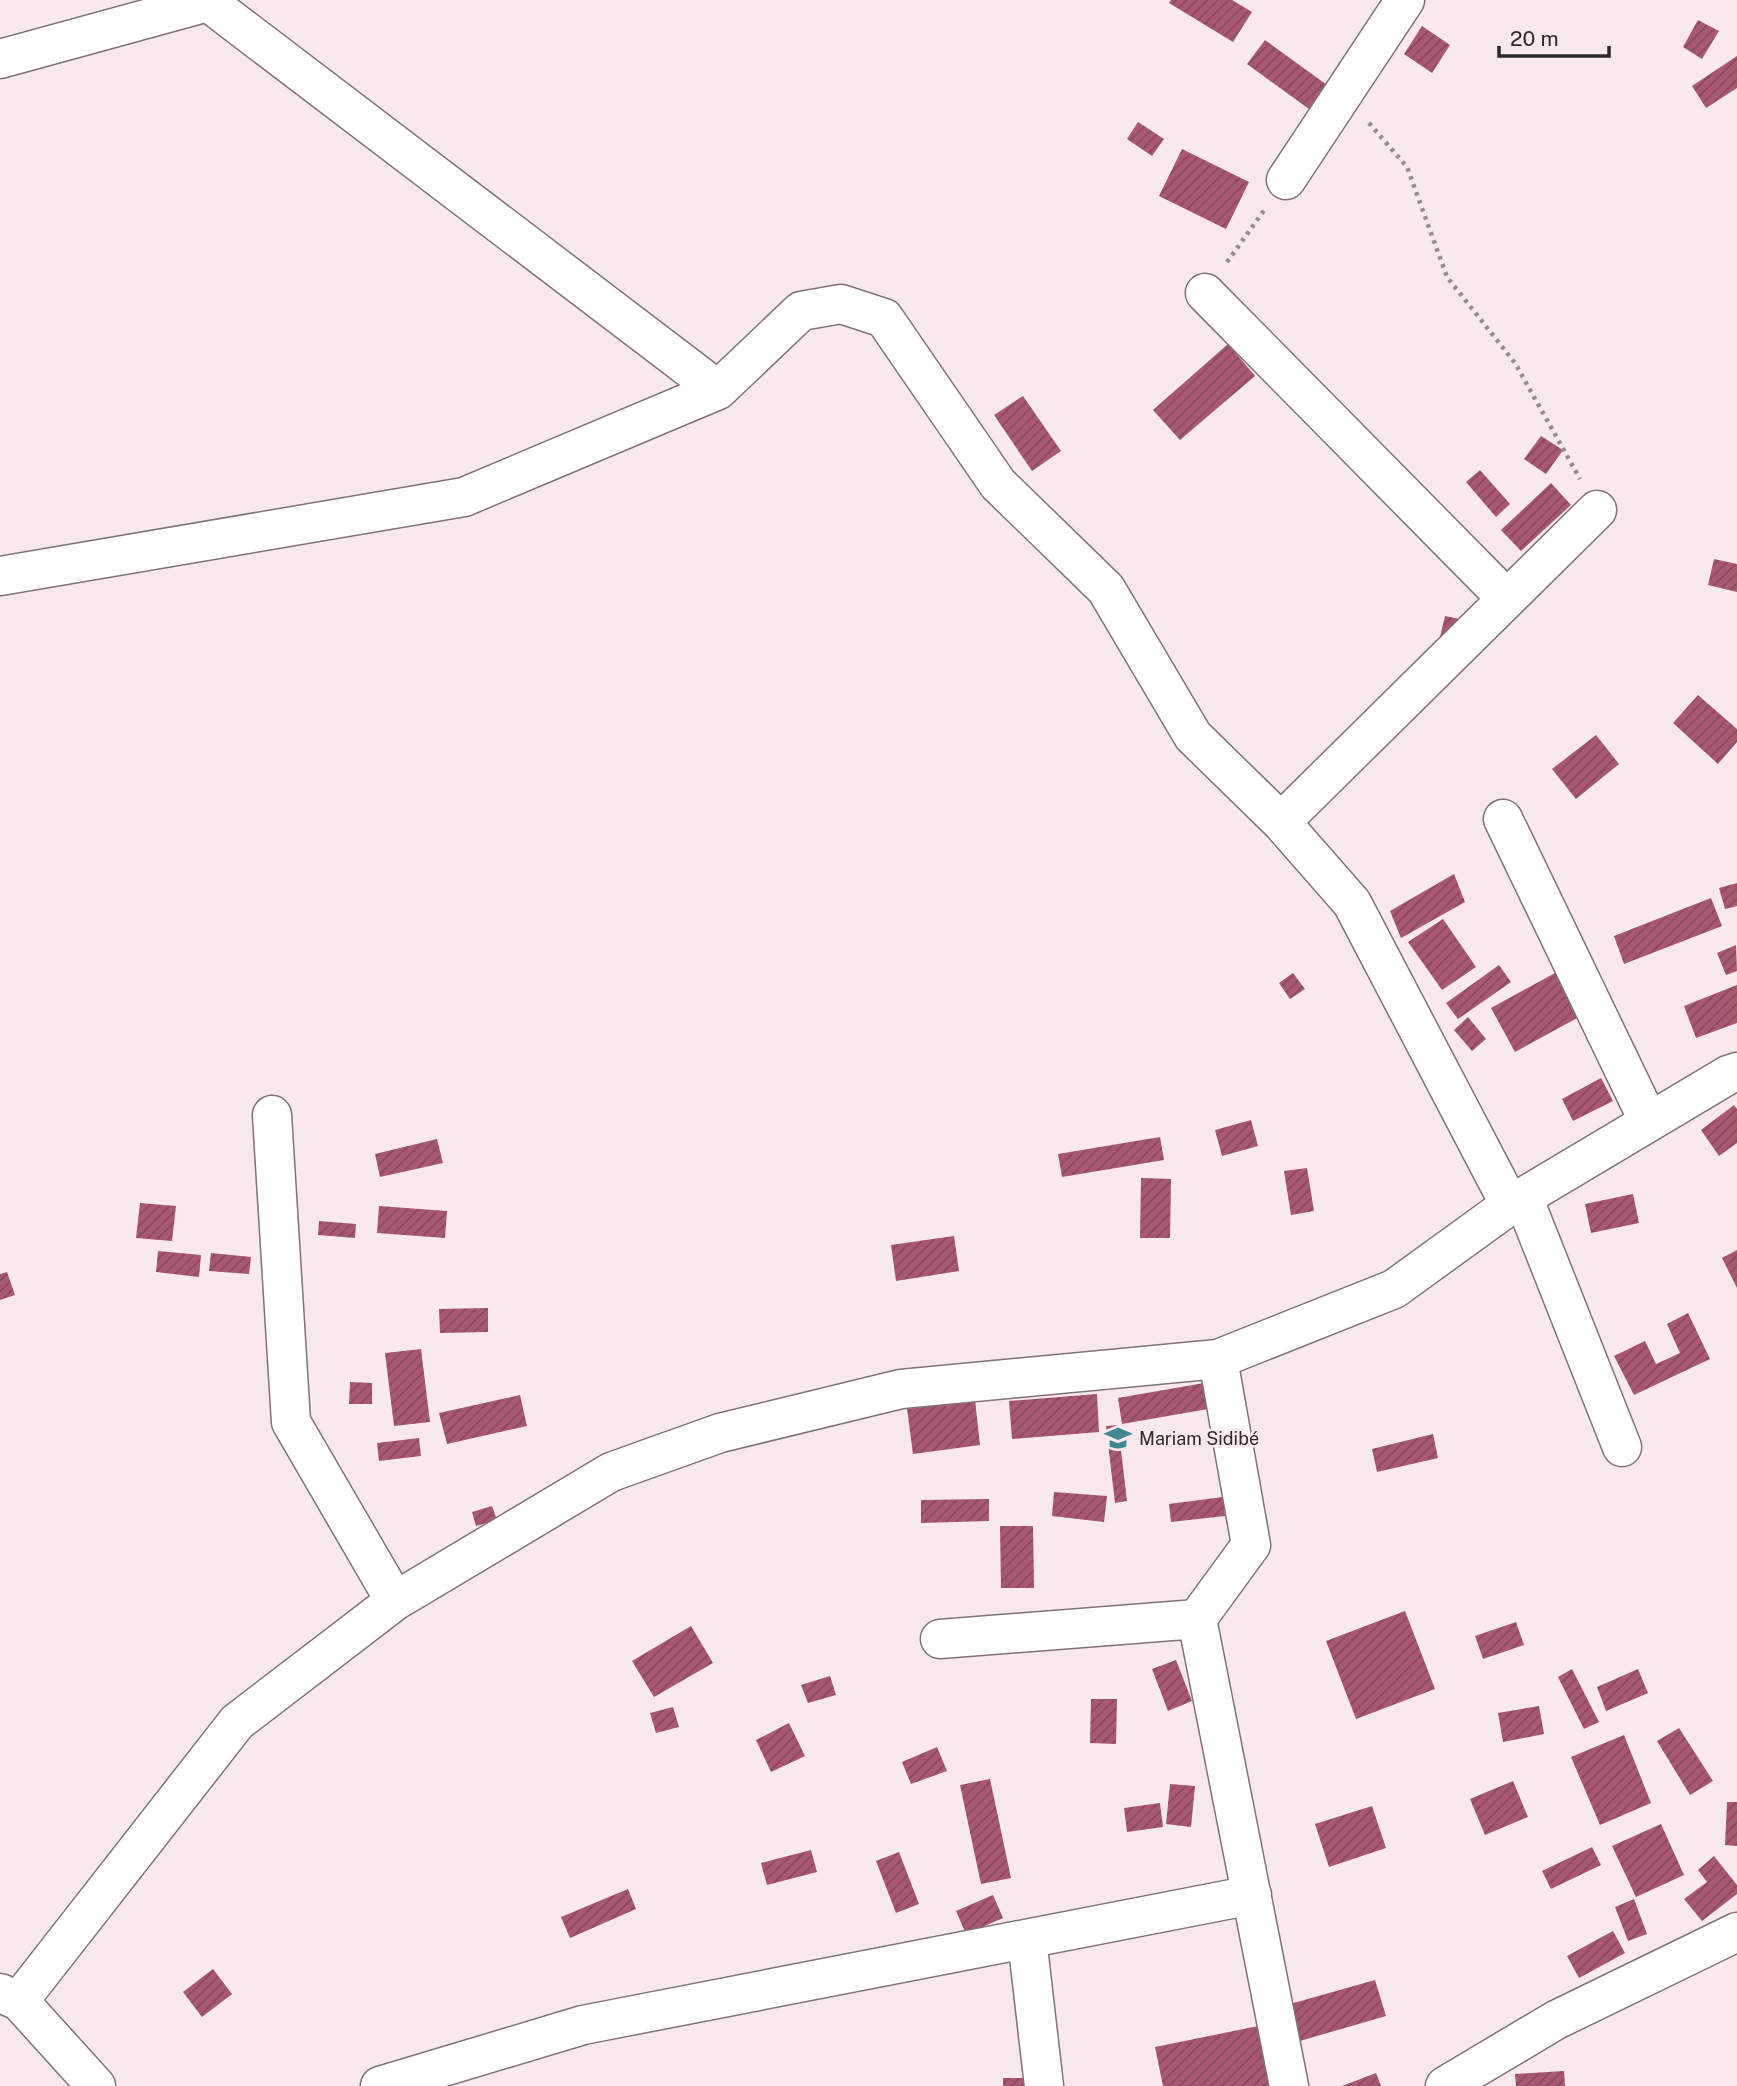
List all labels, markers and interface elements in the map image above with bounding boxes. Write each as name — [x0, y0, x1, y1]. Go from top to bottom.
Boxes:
scale bar — [1499, 14, 1609, 58]
text: 20 m — [1510, 26, 1559, 51]
school or university icon: Mariam Sidibé — [1103, 1423, 1133, 1453]
place label: Mariam Sidibé — [1139, 1428, 1259, 1449]

